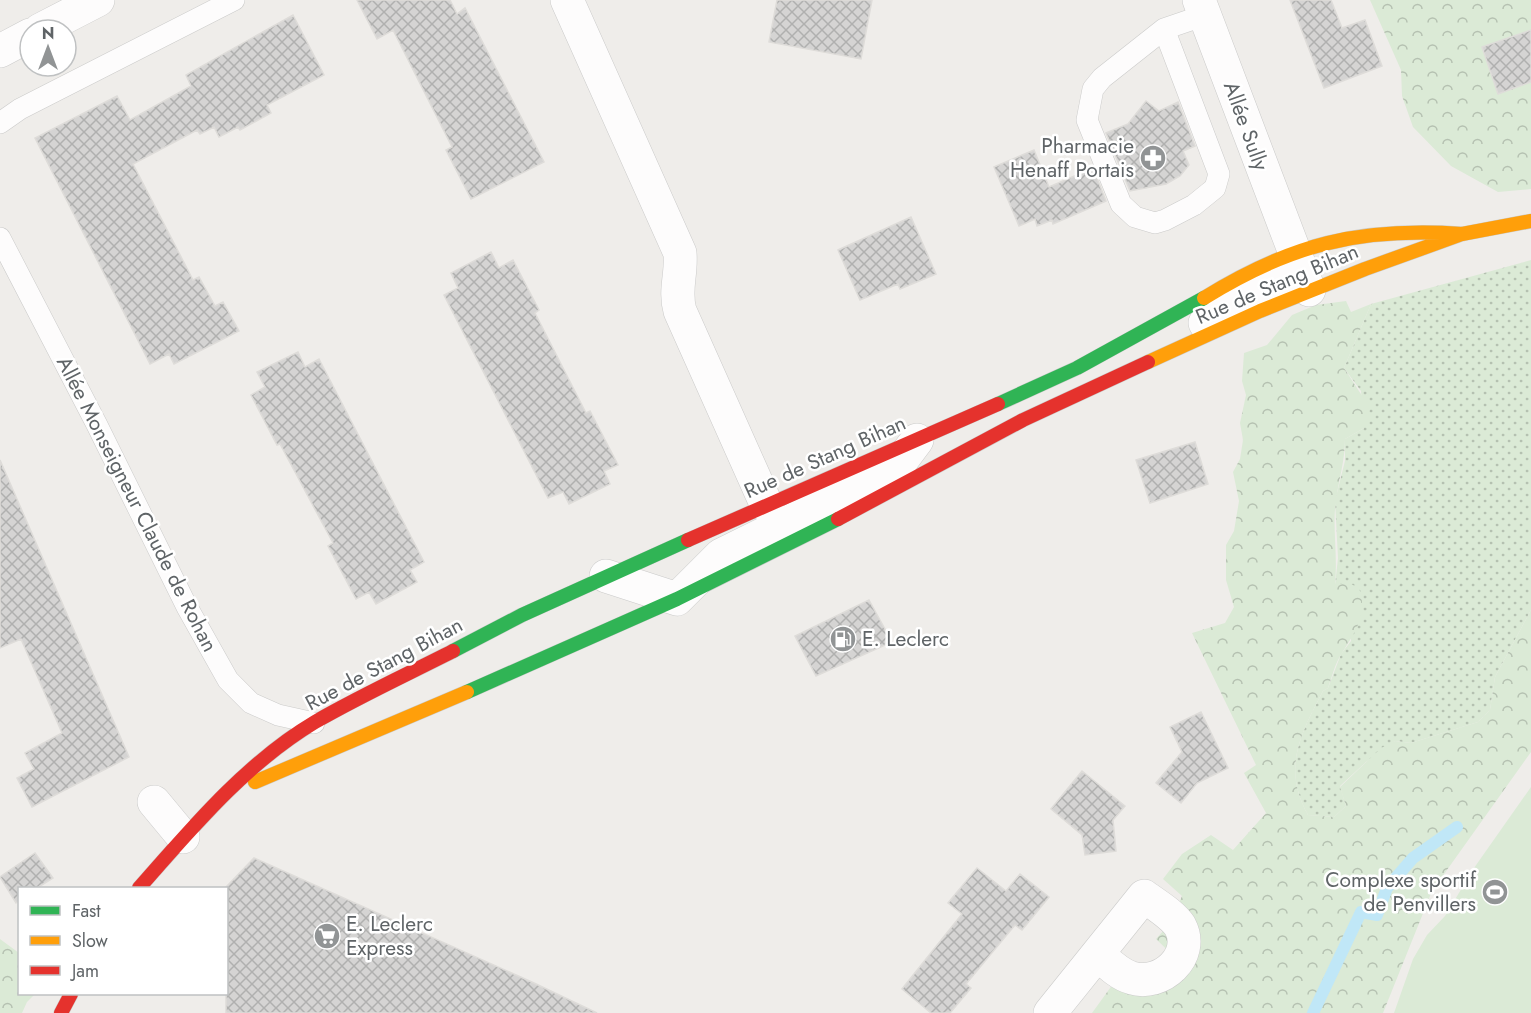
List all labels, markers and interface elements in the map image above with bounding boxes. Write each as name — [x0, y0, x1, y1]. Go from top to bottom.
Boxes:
north arrow — [18, 18, 78, 78]
text: N — [42, 22, 54, 45]
street label: Allée Sully — [1216, 77, 1276, 175]
place label: Pharmacie Henaff Portais — [1010, 131, 1134, 185]
pharmacy icon: Pharmacie Henaff Portais — [1138, 143, 1168, 173]
street label: Rue de Stang Bihan — [1191, 236, 1363, 332]
street label: Allée Monseigneur Claude de Rohan — [49, 351, 225, 657]
street label: Rue de Stang Bihan — [739, 408, 911, 506]
street label: Rue de Stang Bihan — [300, 610, 468, 718]
fuel station icon: E. Leclerc — [828, 624, 858, 654]
place label: E. Leclerc — [862, 624, 949, 654]
place label: Complexe sportif de Penvillers — [1325, 865, 1477, 919]
sports icon: Complexe sportif de Penvillers — [1480, 877, 1510, 907]
legend — [18, 887, 228, 995]
text: Fast — [72, 898, 101, 924]
place label: E. Leclerc Express — [346, 909, 433, 963]
supermarket icon: E. Leclerc Express — [312, 921, 342, 951]
text: Slow — [72, 928, 109, 954]
text: Jam — [70, 958, 99, 984]

